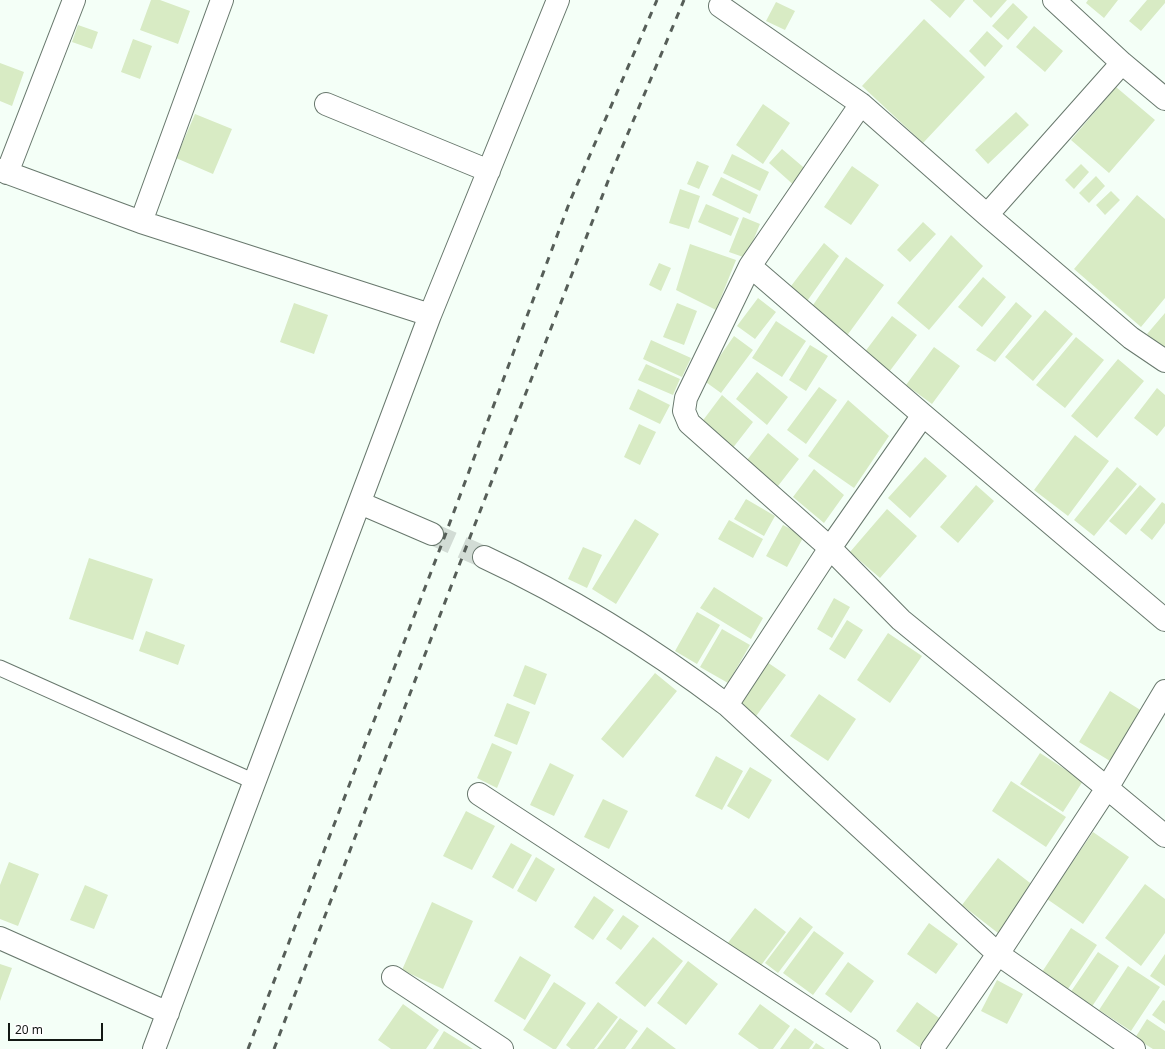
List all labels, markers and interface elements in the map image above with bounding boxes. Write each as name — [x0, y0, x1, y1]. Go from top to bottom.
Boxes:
scale bar — [10, 1015, 105, 1041]
text: 20 m — [15, 1021, 43, 1038]

